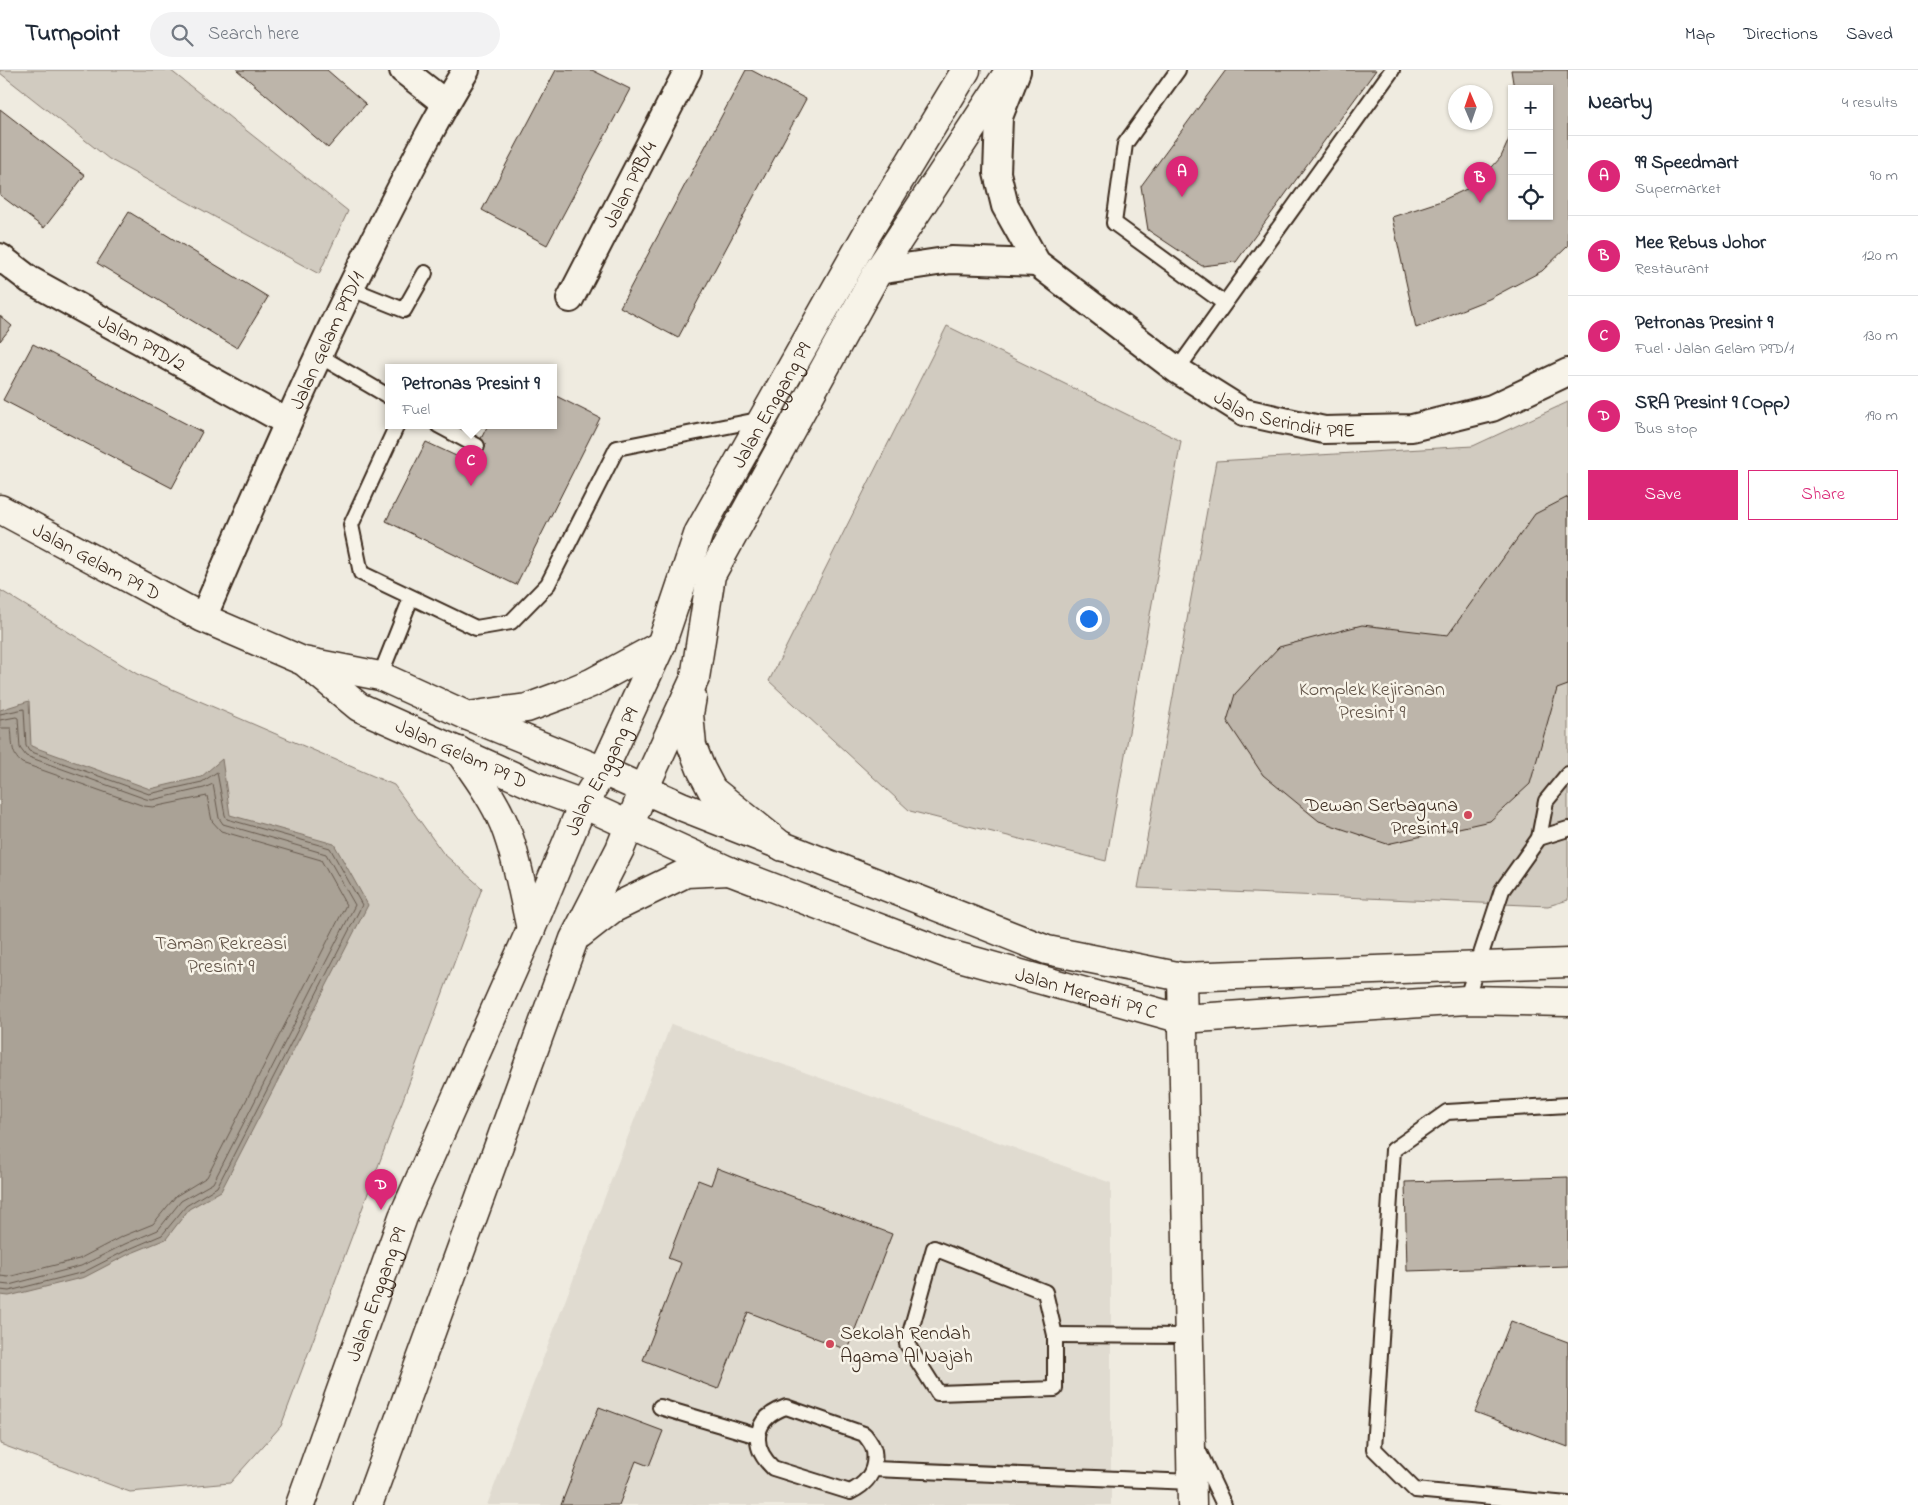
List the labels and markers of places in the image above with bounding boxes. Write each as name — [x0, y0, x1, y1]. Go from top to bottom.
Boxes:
pin: A — [1166, 156, 1198, 197]
pin: B — [1464, 162, 1496, 203]
pin: C — [455, 445, 487, 486]
place label: Dewan Serbaguna Presint 9 — [1304, 792, 1458, 844]
marker: Dewan Serbaguna Presint 9 — [1462, 809, 1474, 821]
pin: D — [365, 1169, 397, 1210]
place label: Sekolah Rendah Agama Al Najah — [840, 1320, 973, 1373]
marker: Sekolah Rendah Agama Al Najah — [824, 1338, 836, 1350]

